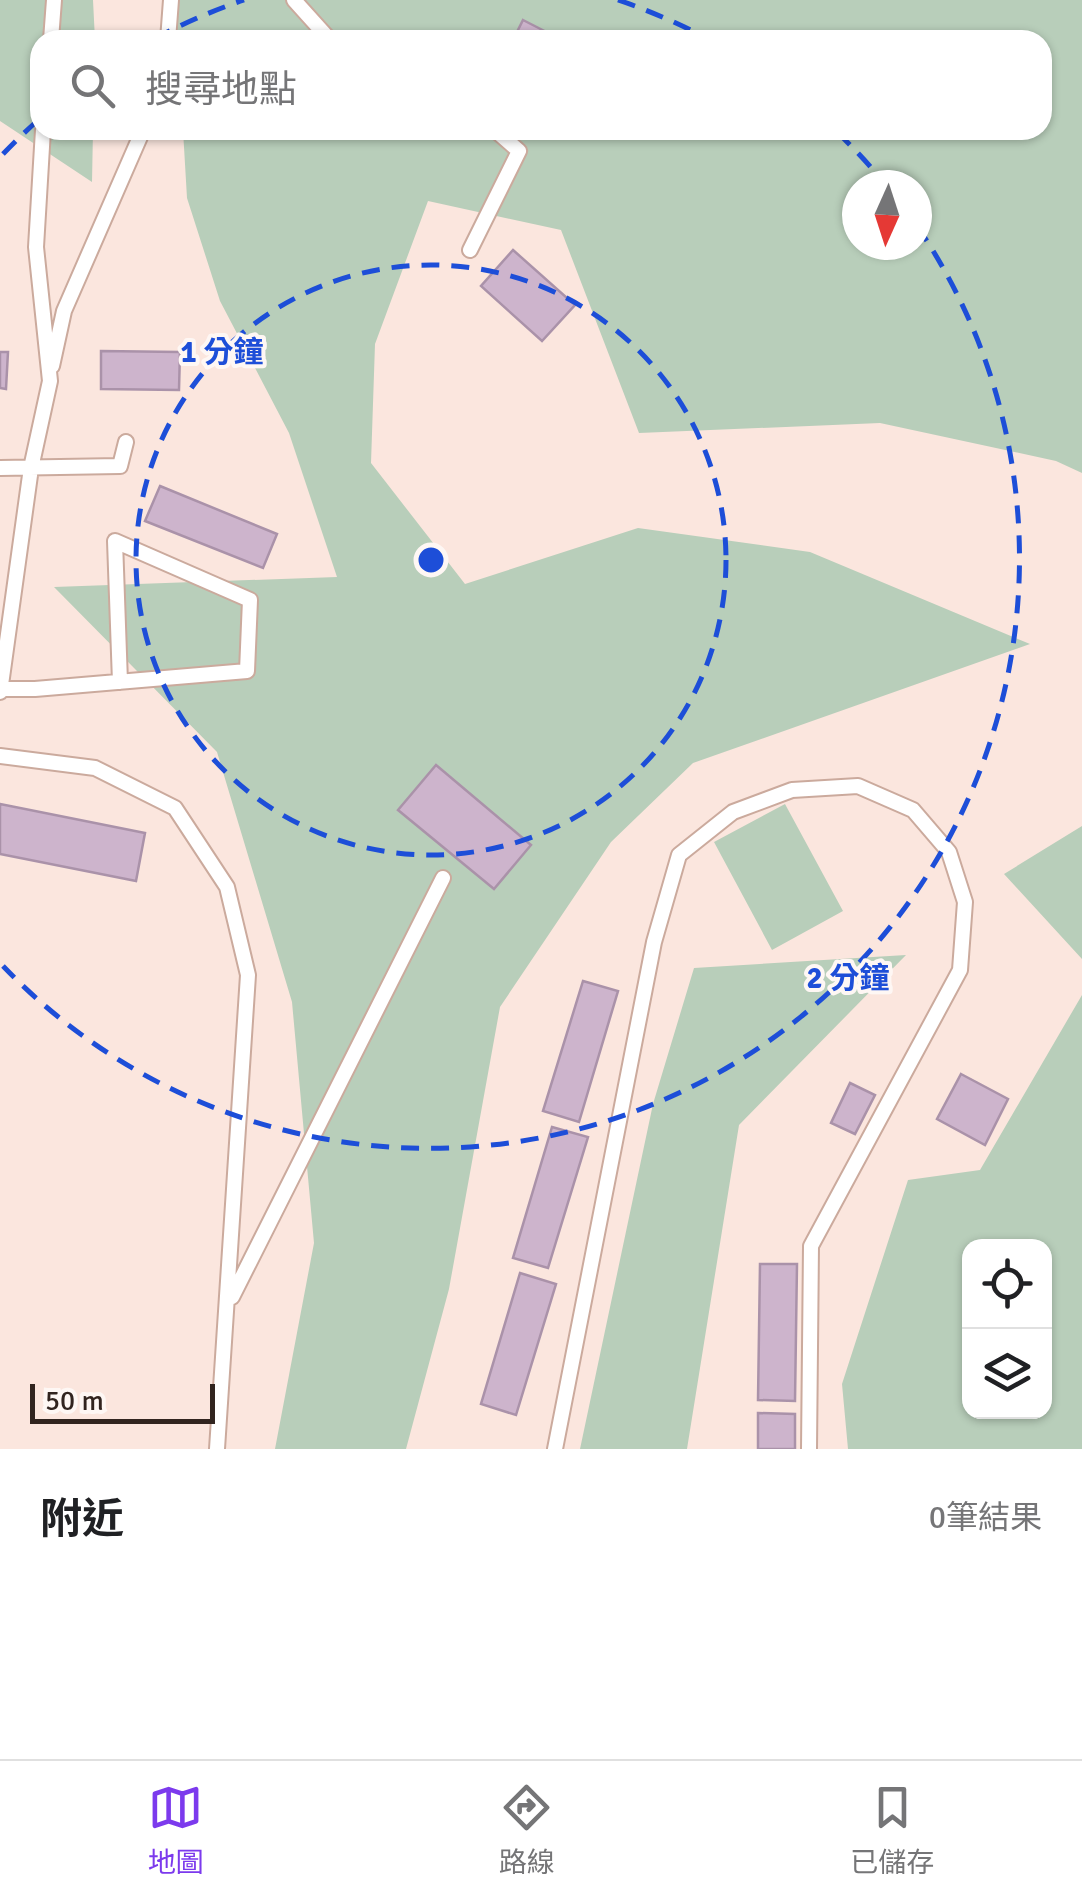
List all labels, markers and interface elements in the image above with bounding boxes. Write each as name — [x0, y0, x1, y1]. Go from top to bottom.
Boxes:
search box — [30, 30, 1052, 140]
icon: search — [65, 58, 120, 113]
text: 搜尋地點 — [145, 66, 297, 113]
north arrow — [842, 170, 932, 260]
text: 1 分鐘 — [181, 334, 263, 371]
centre of rings — [413, 542, 449, 578]
text: 2 分鐘 — [807, 960, 889, 997]
map controls — [962, 1239, 1052, 1419]
button: locate — [962, 1239, 1052, 1329]
button: layers — [962, 1329, 1052, 1419]
scale bar — [30, 1379, 215, 1424]
text: 50 m — [45, 1384, 104, 1418]
text: 附近 — [40, 1494, 124, 1545]
text: 0筆結果 — [929, 1498, 1042, 1537]
tab: 地圖 — [148, 1780, 204, 1880]
tab: 路線 — [499, 1780, 555, 1880]
tab: 已儲存 — [850, 1780, 934, 1880]

